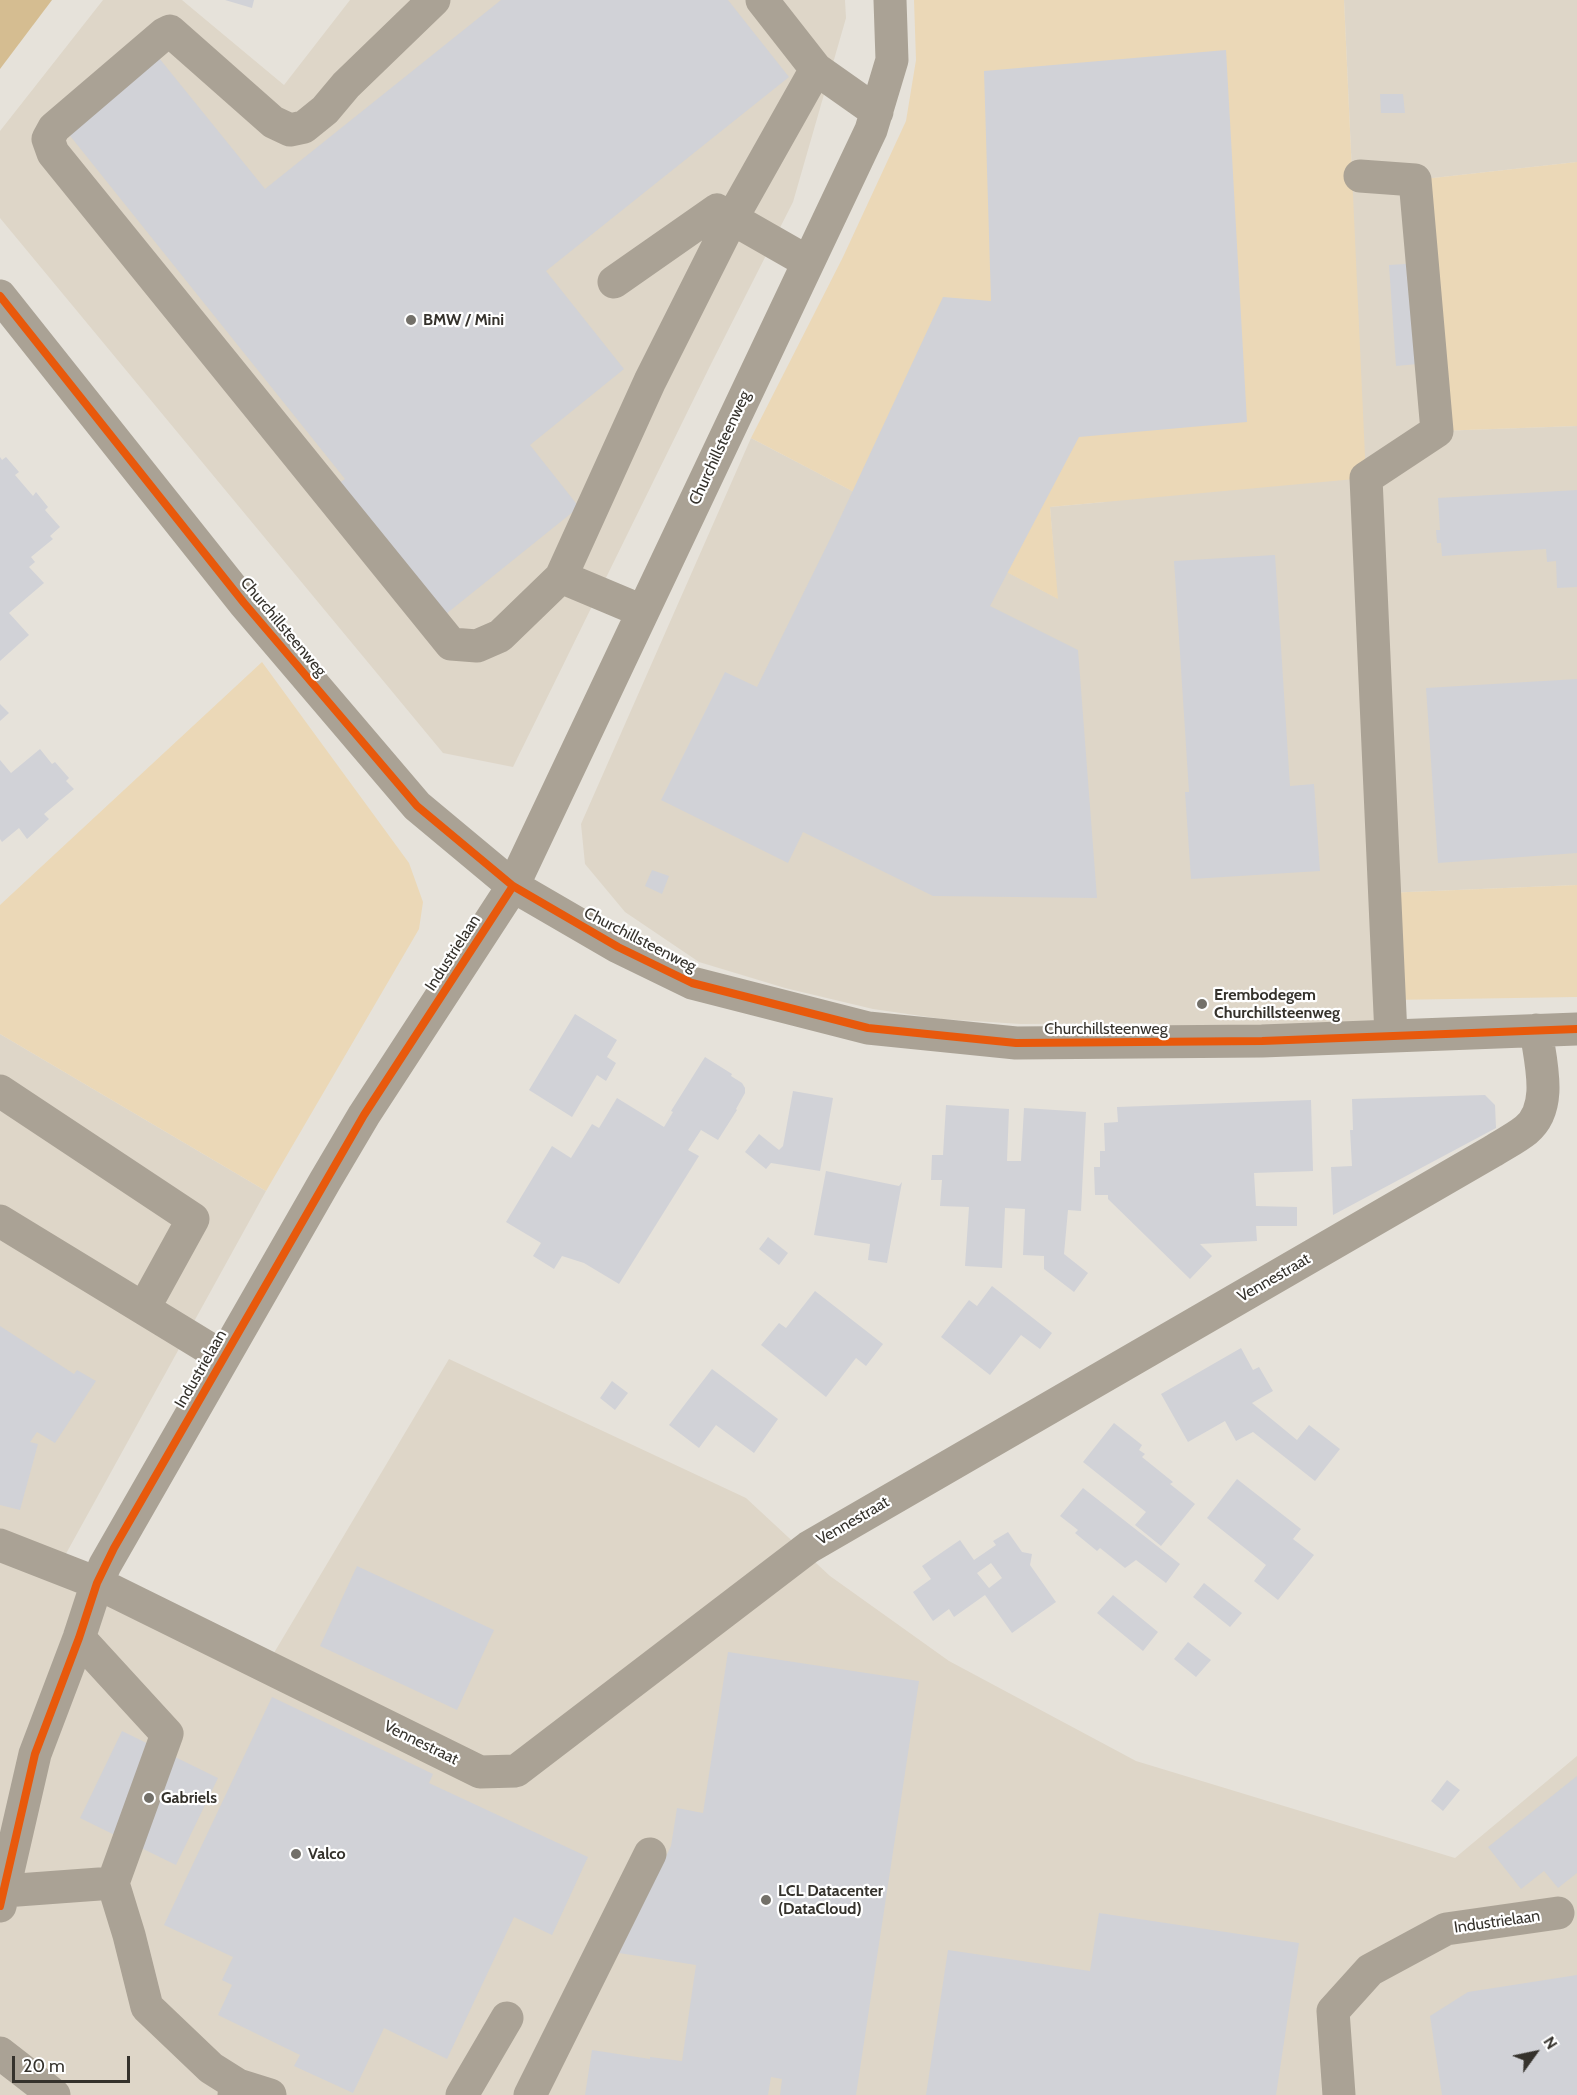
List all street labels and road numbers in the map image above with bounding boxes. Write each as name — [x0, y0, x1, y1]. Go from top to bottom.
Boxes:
street label: Churchillsteenweg — [685, 388, 755, 508]
street label: Churchillsteenweg — [236, 574, 330, 680]
street label: Churchillsteenweg — [581, 903, 699, 977]
street label: Industrielaan — [421, 911, 485, 995]
street label: Churchillsteenweg — [1044, 1019, 1168, 1039]
street label: Vennestraat — [1234, 1250, 1314, 1306]
street label: Industrielaan — [171, 1327, 231, 1411]
street label: Vennestraat — [813, 1493, 893, 1549]
street label: Vennestraat — [381, 1717, 461, 1769]
street label: Industrielaan — [1453, 1906, 1541, 1938]

